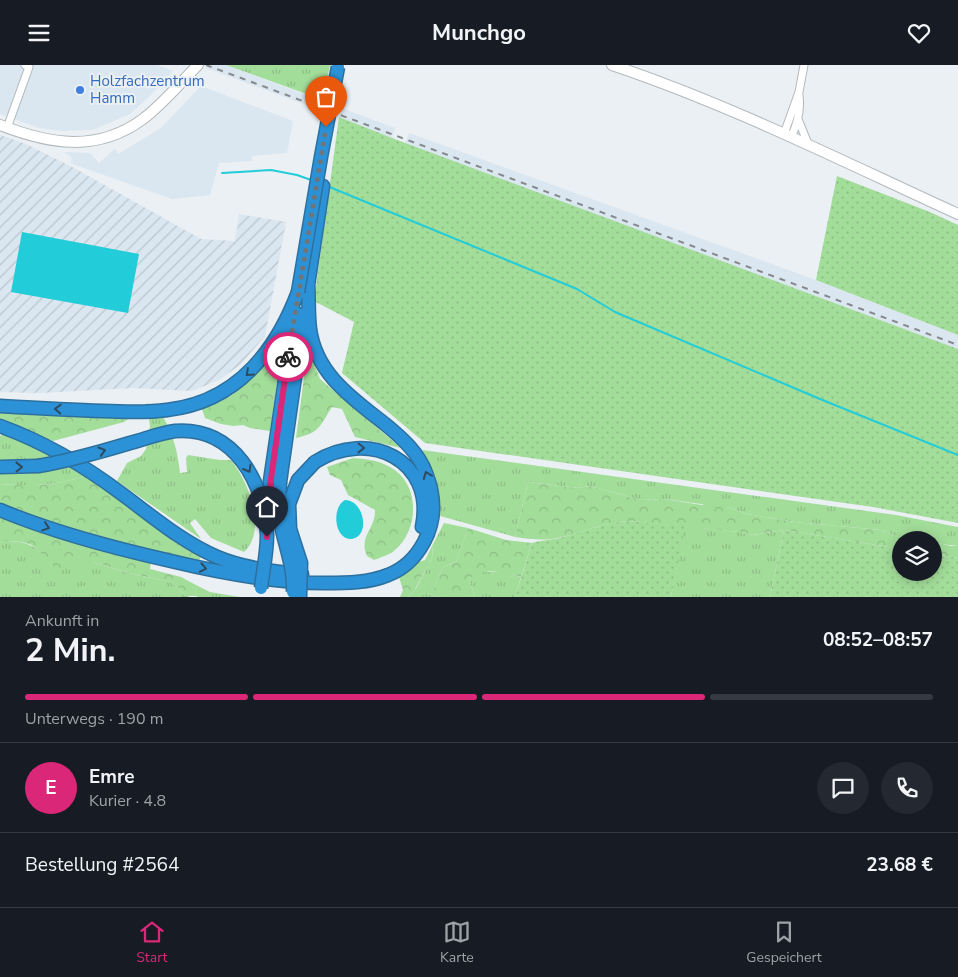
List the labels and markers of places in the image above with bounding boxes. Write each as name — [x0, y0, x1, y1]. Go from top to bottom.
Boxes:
place label: Holzfachzentrum Hamm — [90, 71, 205, 108]
pin — [305, 76, 347, 127]
marker: Holzfachzentrum Hamm — [74, 84, 86, 96]
pin — [246, 486, 288, 537]

